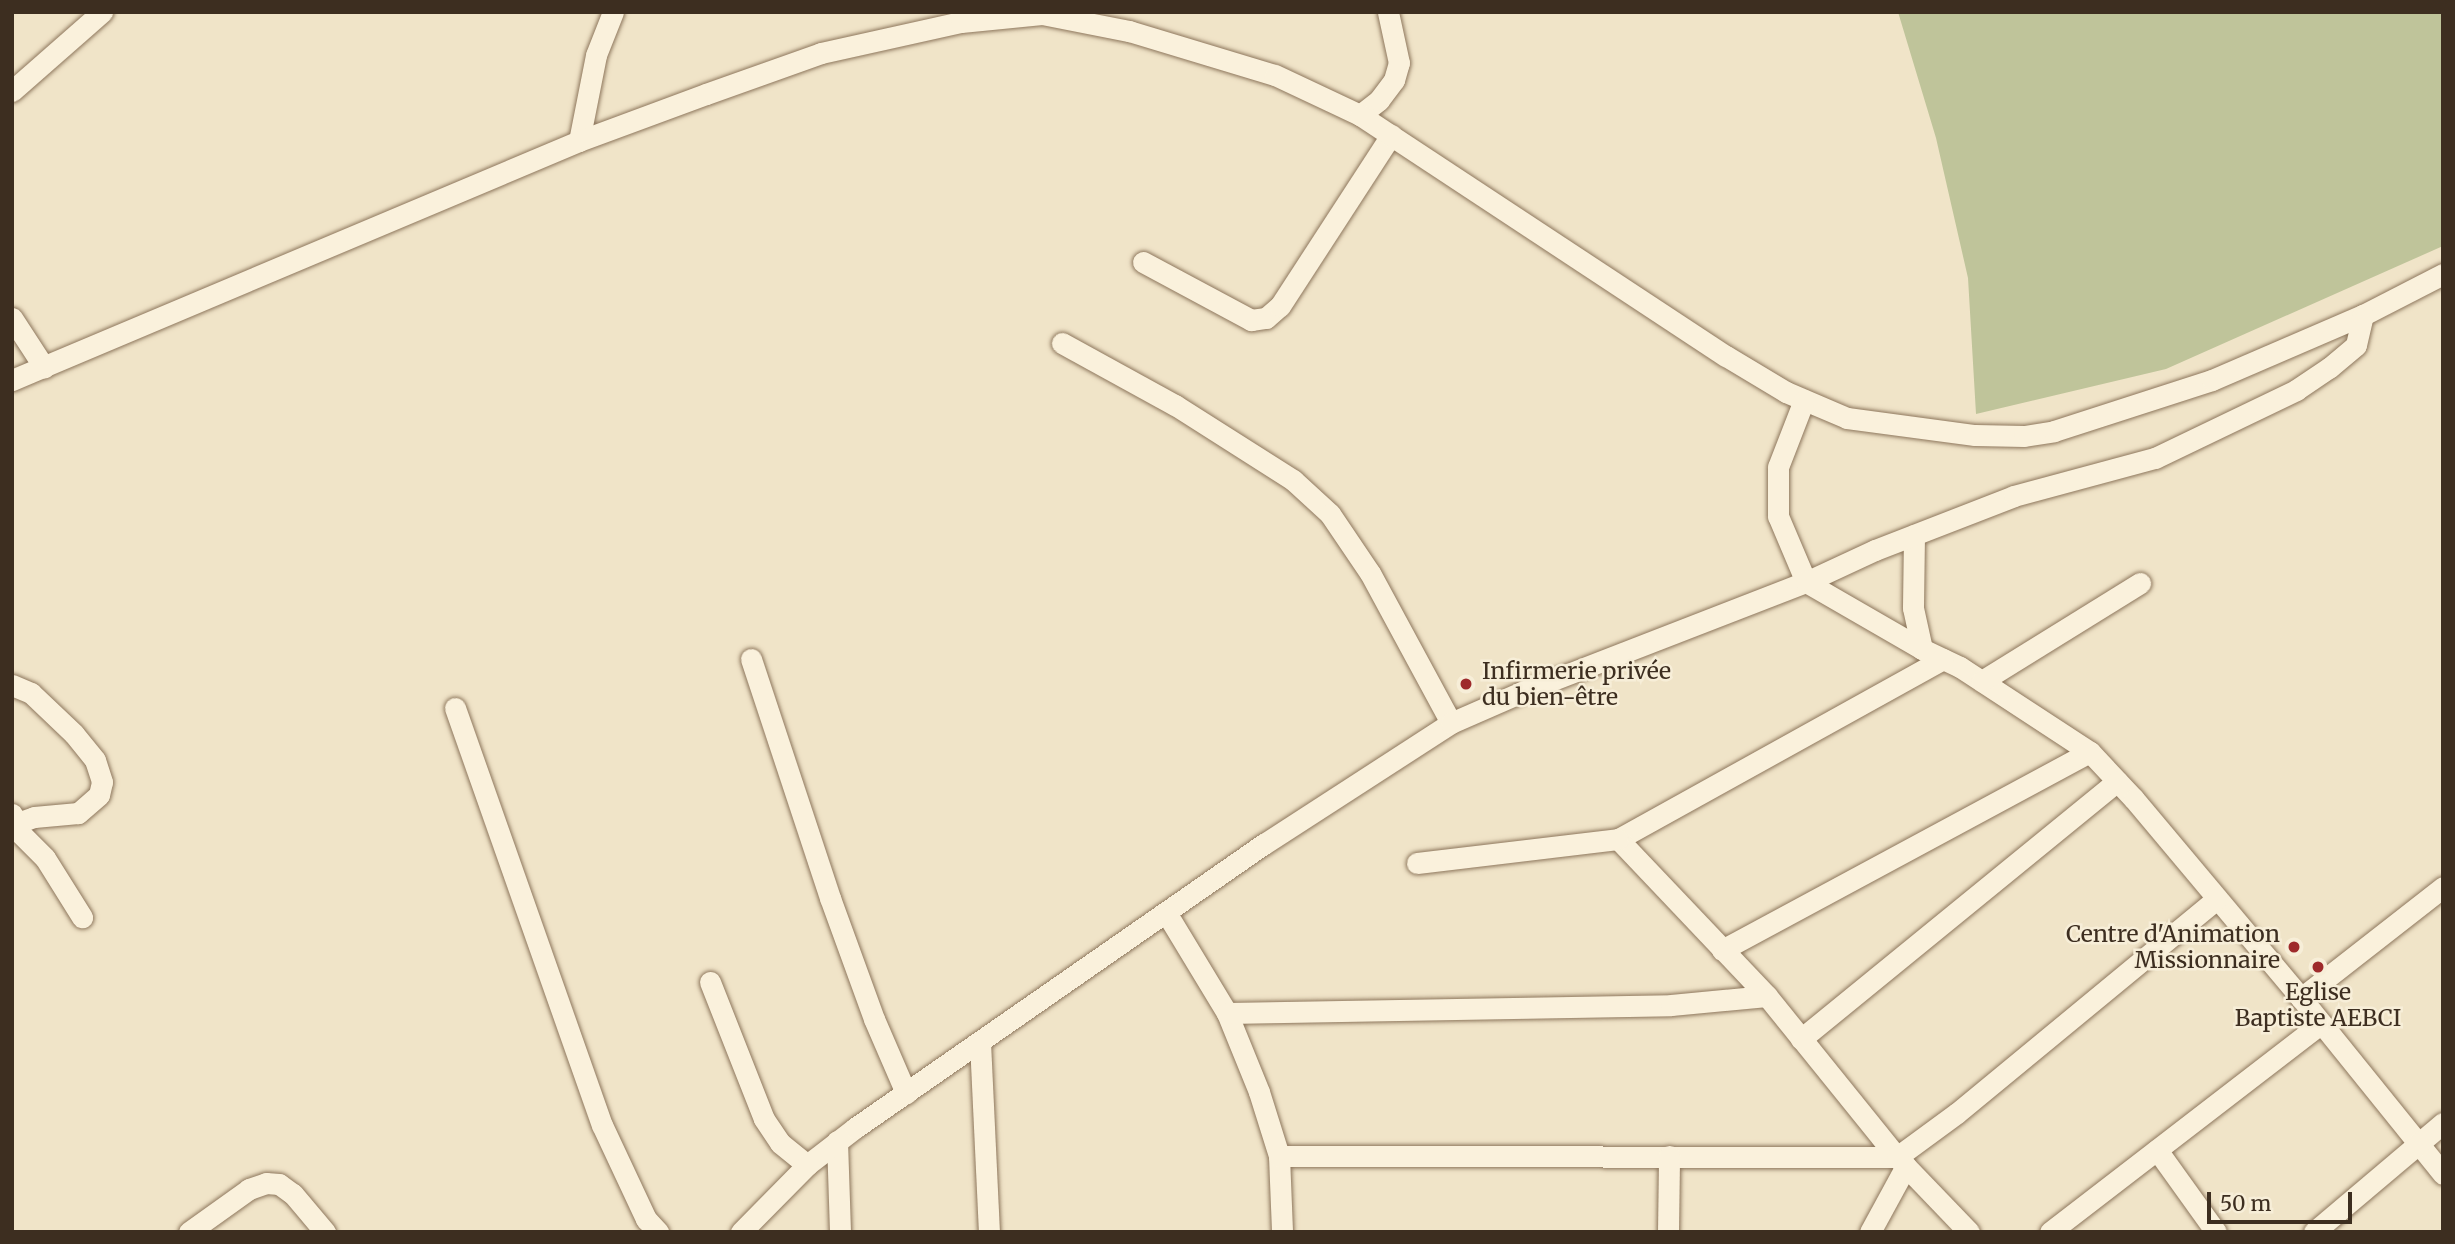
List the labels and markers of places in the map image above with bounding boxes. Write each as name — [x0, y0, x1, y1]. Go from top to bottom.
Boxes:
place label: Infirmerie privée du bien-être — [1482, 657, 1671, 711]
marker: Infirmerie privée du bien-être — [1456, 674, 1476, 694]
place label: Centre d'Animation Missionnaire — [2066, 920, 2280, 974]
marker: Centre d'Animation Missionnaire — [2286, 939, 2302, 955]
marker: Eglise Baptiste AEBCI — [2310, 959, 2326, 975]
place label: Eglise Baptiste AEBCI — [2235, 978, 2401, 1032]

